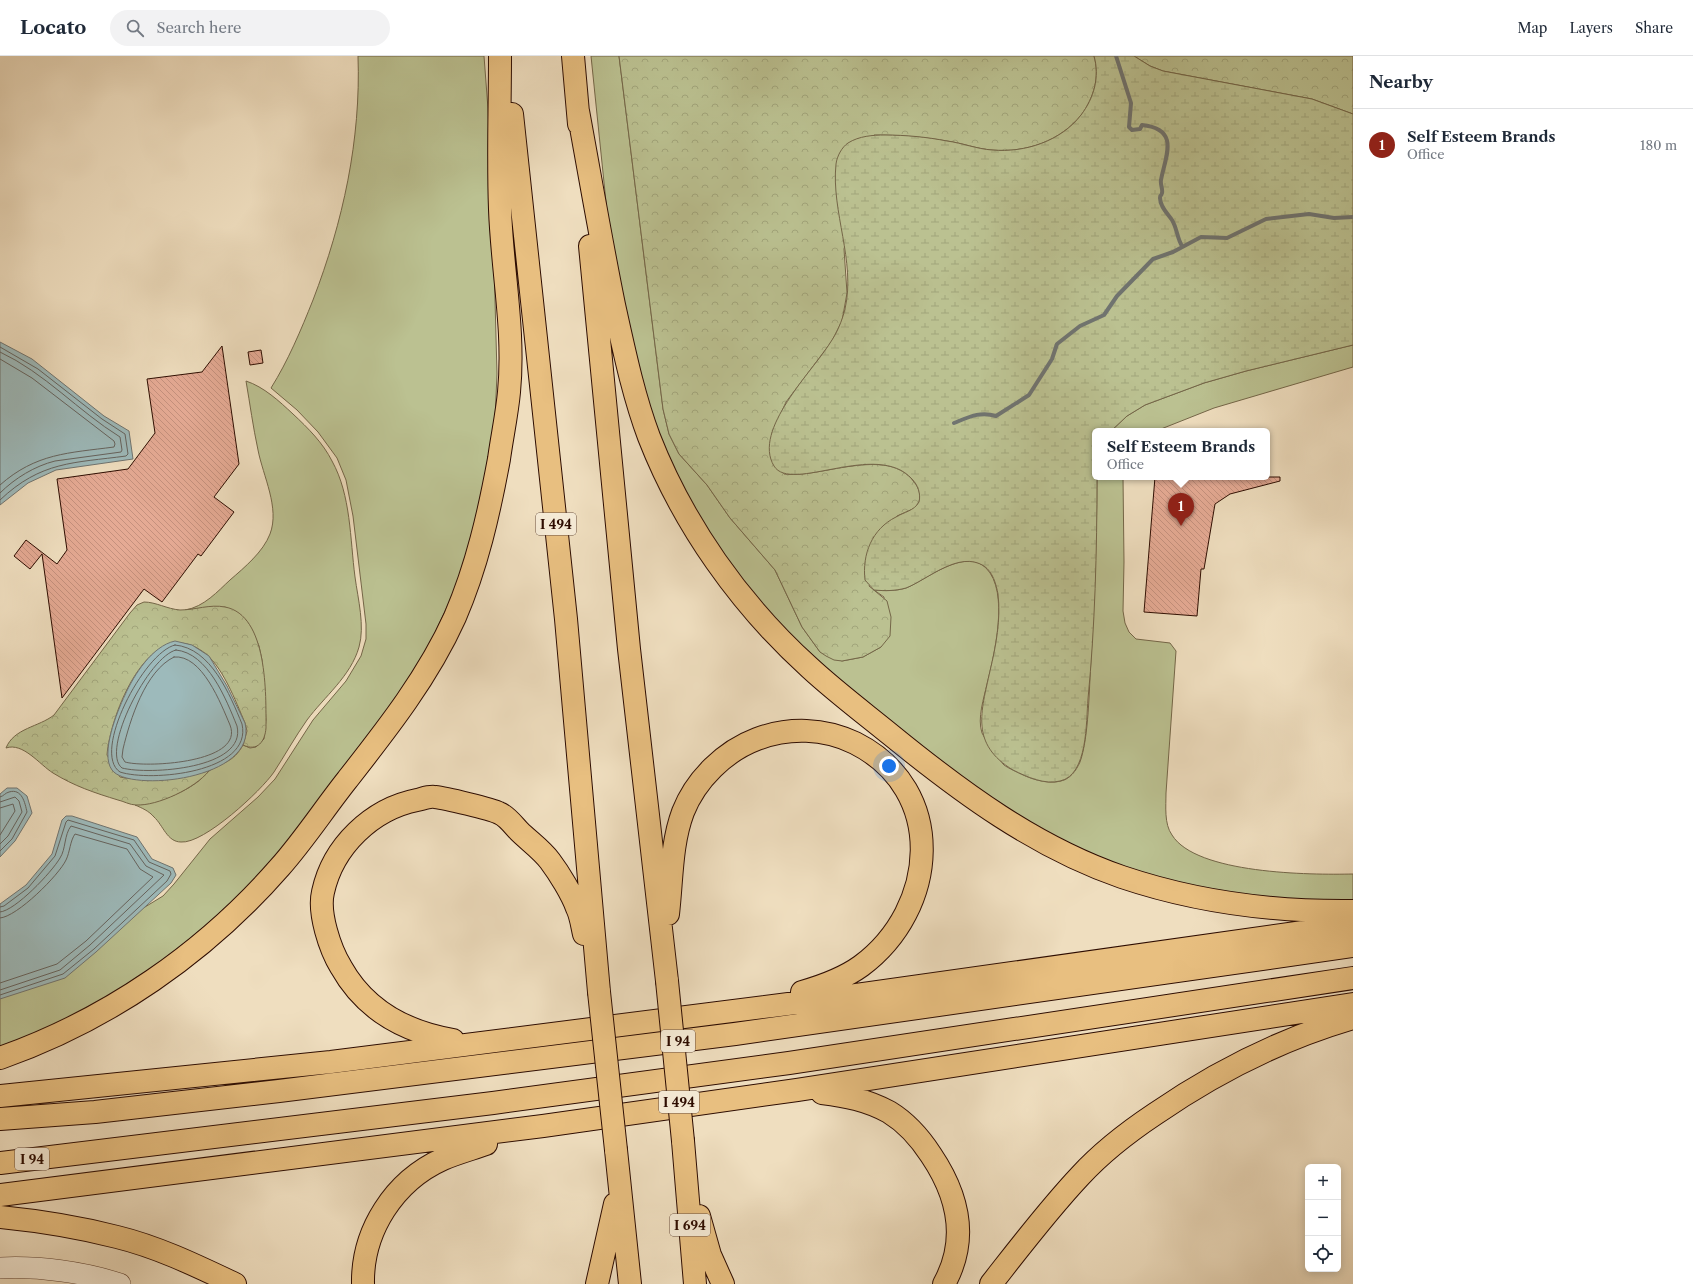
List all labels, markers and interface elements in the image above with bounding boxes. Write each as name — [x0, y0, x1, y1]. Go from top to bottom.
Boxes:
search box — [110, 10, 390, 46]
text: Locato — [20, 16, 86, 39]
icon: search — [124, 17, 146, 39]
text: Search here — [156, 18, 241, 37]
text: Map — [1517, 19, 1547, 37]
text: Layers — [1569, 19, 1613, 37]
text: Share — [1635, 19, 1673, 37]
text: Nearby — [1369, 72, 1433, 92]
text: Self Esteem Brands — [1407, 127, 1556, 146]
text: 1 — [1379, 137, 1385, 153]
text: 180 m — [1640, 137, 1677, 153]
text: Office — [1407, 146, 1444, 162]
popup — [1092, 428, 1270, 480]
text: Self Esteem Brands — [1107, 437, 1255, 456]
text: Office — [1107, 456, 1144, 472]
pin: 1 — [1168, 493, 1194, 526]
road number: I 494 — [536, 513, 576, 535]
your location — [879, 756, 899, 776]
road number: I 94 — [661, 1030, 695, 1052]
road number: I 494 — [659, 1091, 699, 1113]
road number: I 94 — [15, 1148, 49, 1170]
map controls — [1305, 1164, 1341, 1272]
button: + — [1305, 1164, 1341, 1200]
button: − — [1305, 1200, 1341, 1236]
road number: I 694 — [670, 1214, 710, 1236]
button: locate — [1305, 1236, 1341, 1272]

